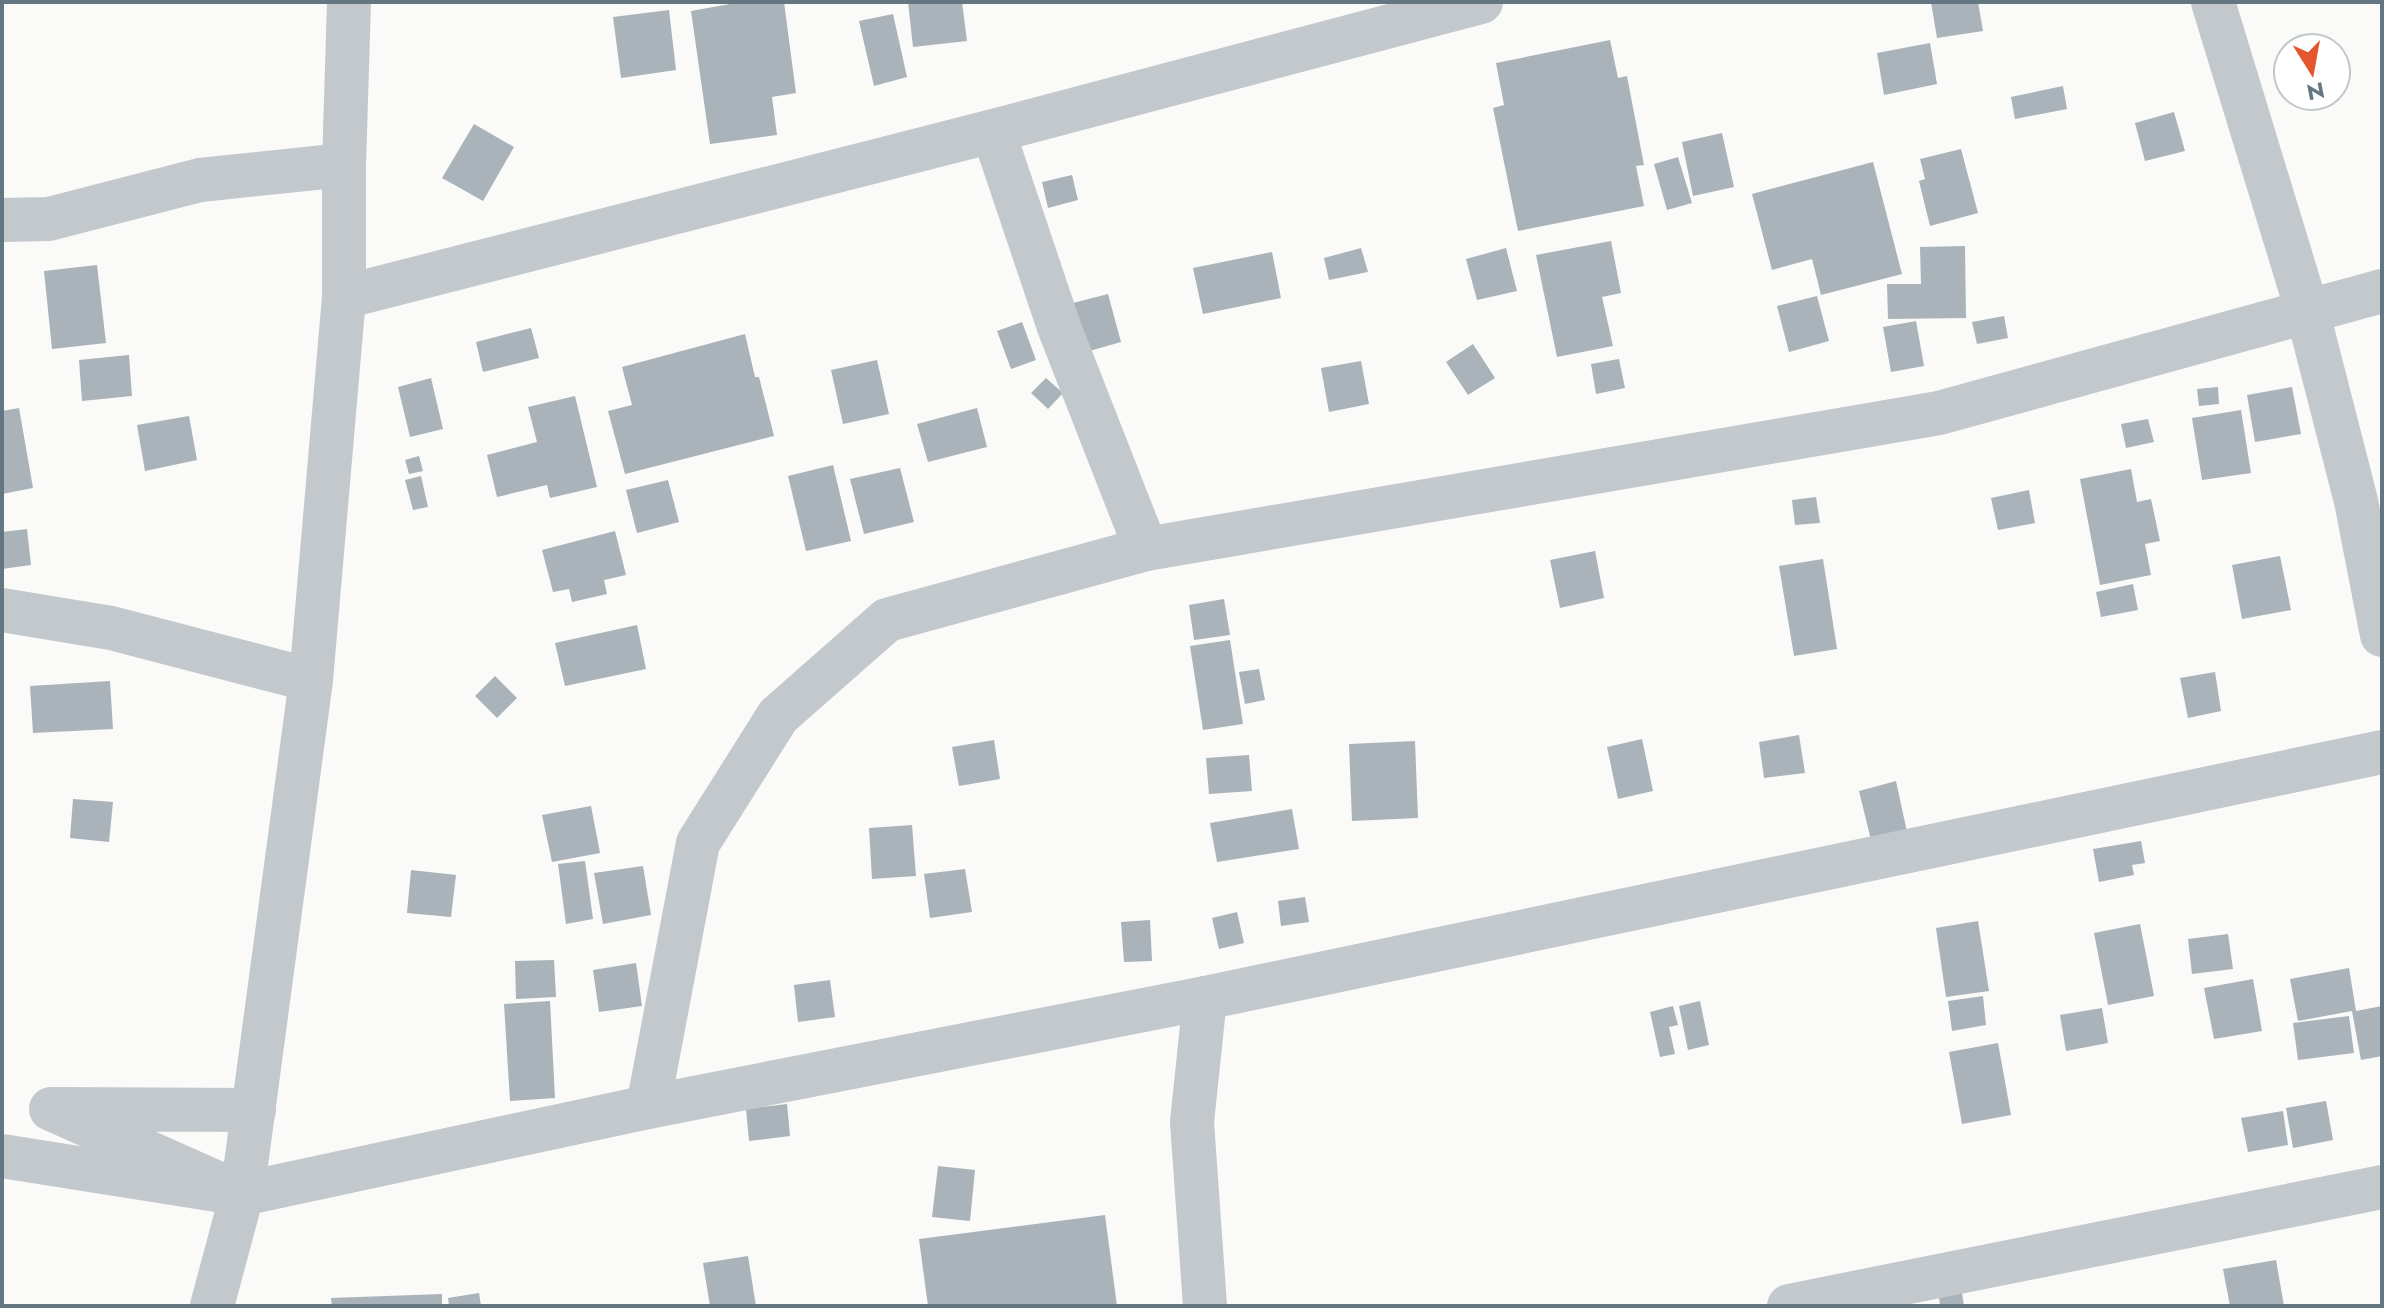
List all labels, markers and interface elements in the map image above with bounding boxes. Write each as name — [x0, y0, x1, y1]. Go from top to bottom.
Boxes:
north arrow — [2272, 32, 2352, 112]
text: N — [2304, 74, 2327, 109]

